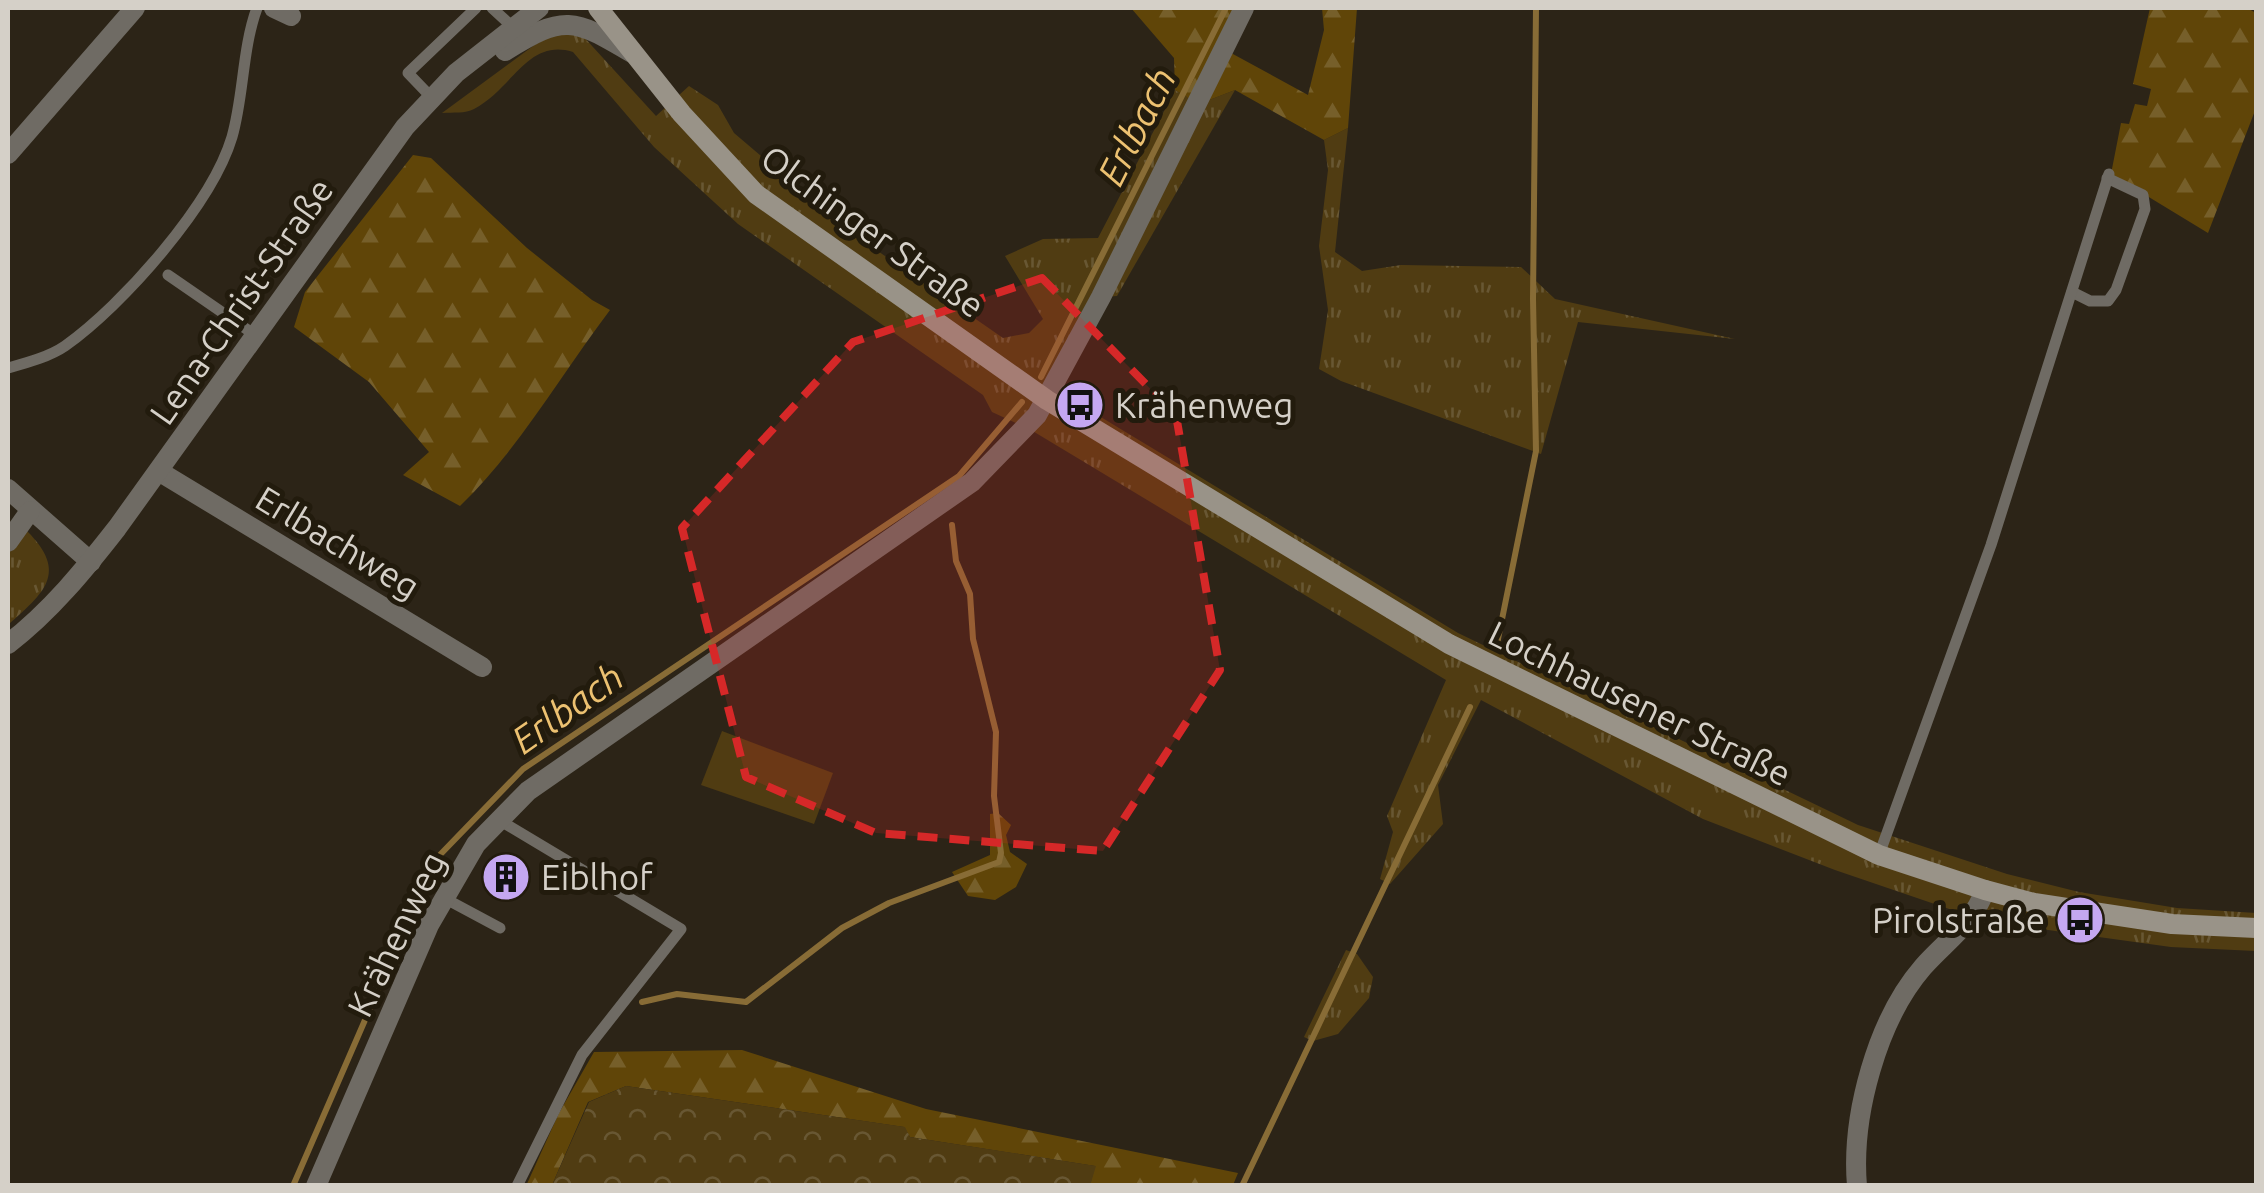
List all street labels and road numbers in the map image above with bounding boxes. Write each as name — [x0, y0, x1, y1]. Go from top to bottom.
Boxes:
street label: Olchinger Straße — [754, 137, 992, 325]
street label: Lena-Christ-Straße — [141, 171, 341, 431]
street label: Erlbachweg — [249, 478, 427, 606]
street label: Lochhausener Straße — [1482, 612, 1798, 794]
street label: Krähenweg — [339, 845, 453, 1023]

